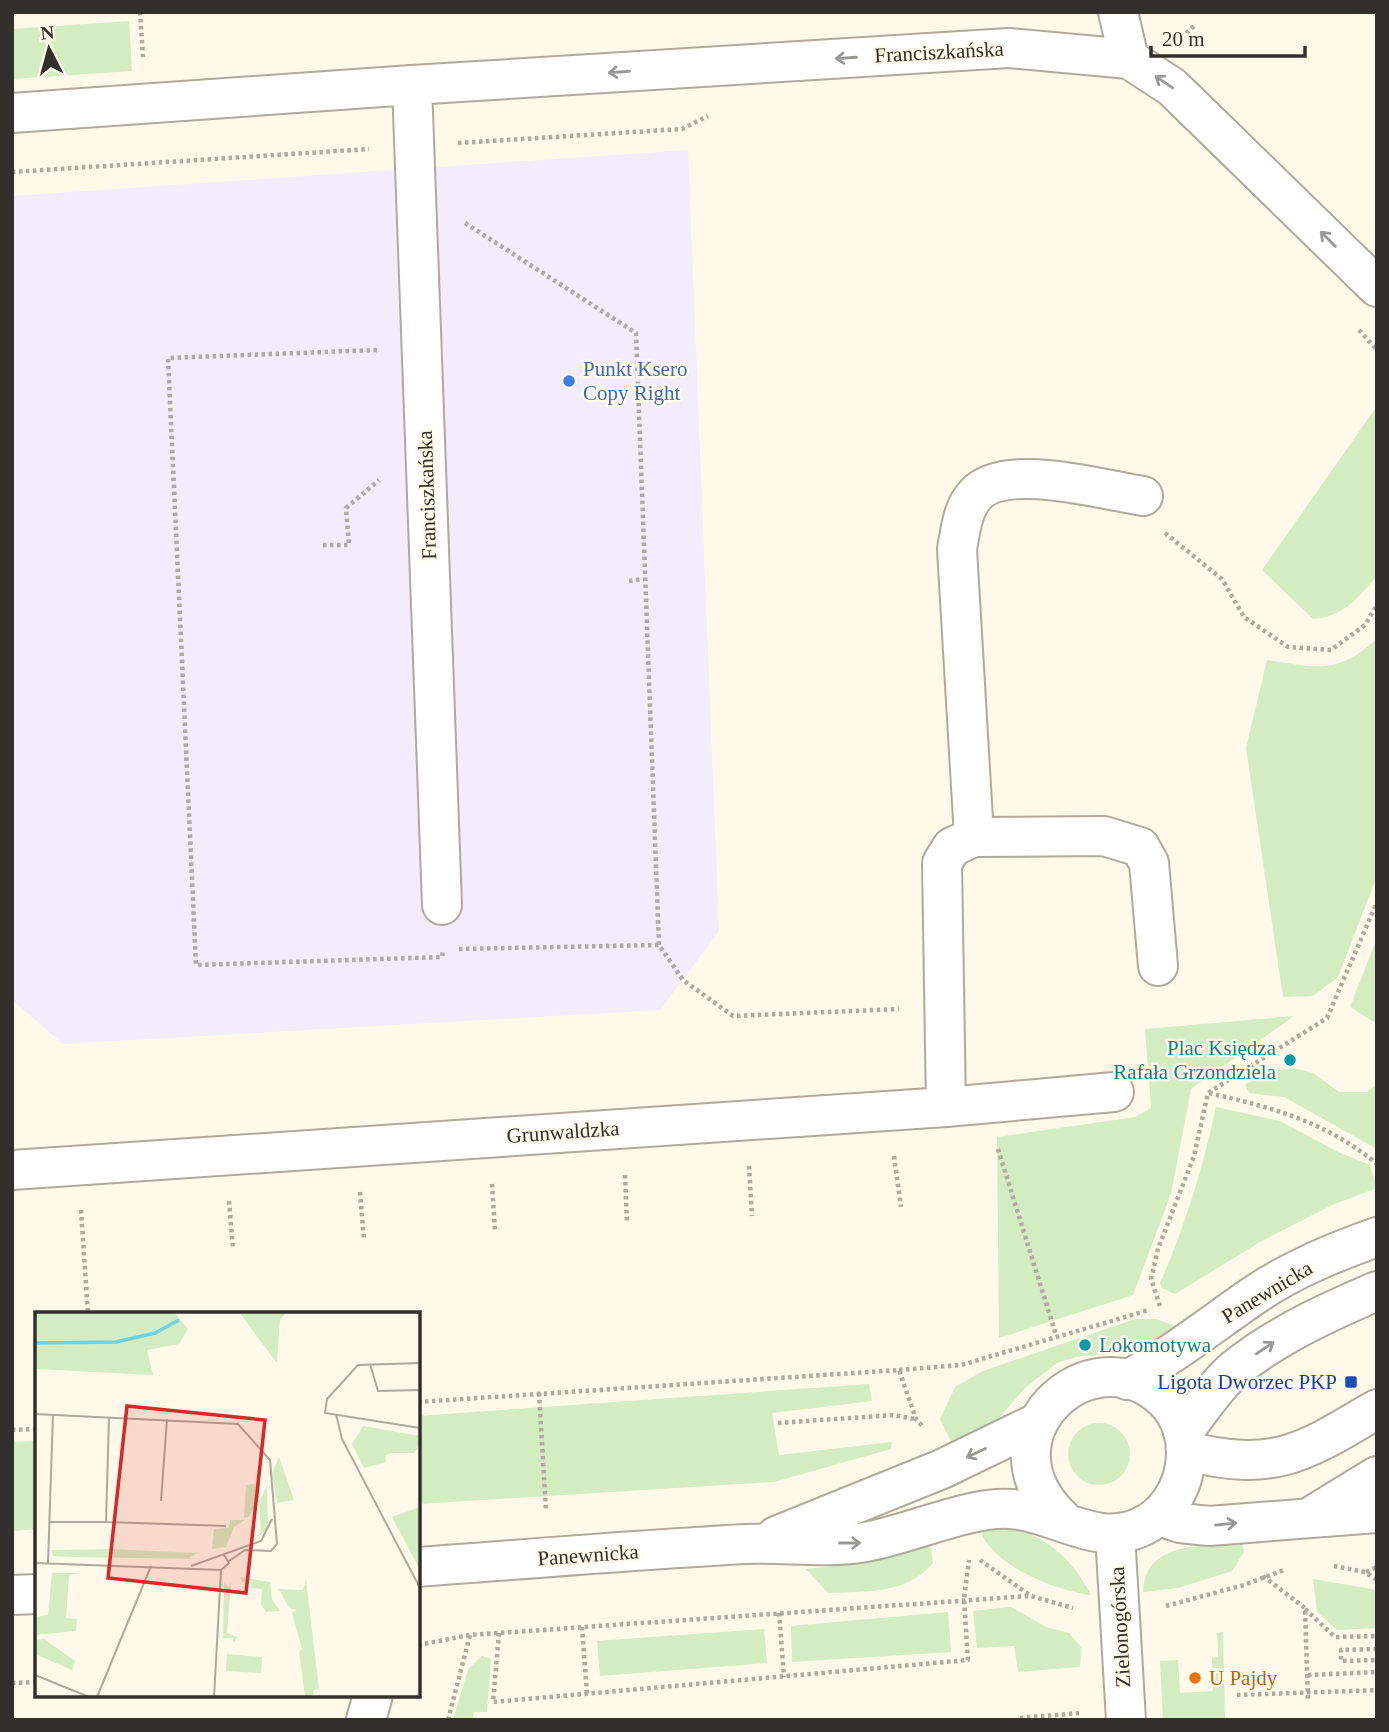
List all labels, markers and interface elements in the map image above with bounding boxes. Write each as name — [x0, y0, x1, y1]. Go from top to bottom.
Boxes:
north arrow — [14, 14, 84, 84]
scale bar — [1151, 14, 1305, 58]
text: N — [39, 21, 55, 44]
text: 20 m — [1162, 27, 1205, 51]
street label: Franciszkańska — [874, 37, 1005, 67]
one-way arrow — [835, 52, 858, 65]
one-way arrow — [608, 66, 631, 79]
one-way arrow — [1155, 75, 1174, 89]
one-way arrow — [1319, 231, 1336, 248]
place label: Punkt Ksero Copy Right — [583, 357, 687, 405]
marker: Punkt Ksero Copy Right — [561, 373, 577, 389]
street label: Franciszkańska — [413, 429, 441, 560]
place label: Plac Księdza Rafała Grzondziela — [1113, 1036, 1277, 1084]
marker: Plac Księdza Rafała Grzondziela — [1282, 1052, 1298, 1068]
street label: Grunwaldzka — [506, 1116, 621, 1148]
street label: Panewnicka — [1217, 1255, 1317, 1328]
inset map — [35, 1312, 420, 1697]
place label: Lokomotywa — [1099, 1333, 1212, 1357]
marker: Lokomotywa — [1077, 1337, 1093, 1353]
one-way arrow — [1254, 1341, 1274, 1355]
place label: Ligota Dworzec PKP — [1157, 1370, 1337, 1394]
marker: Ligota Dworzec PKP — [1343, 1374, 1359, 1390]
one-way arrow — [966, 1446, 987, 1460]
one-way arrow — [1214, 1518, 1237, 1531]
one-way arrow — [839, 1536, 862, 1550]
street label: Panewnicka — [537, 1539, 640, 1571]
street label: Zielonogórska — [1105, 1565, 1135, 1688]
place label: U Pajdy — [1209, 1666, 1278, 1690]
marker: U Pajdy — [1187, 1670, 1203, 1686]

